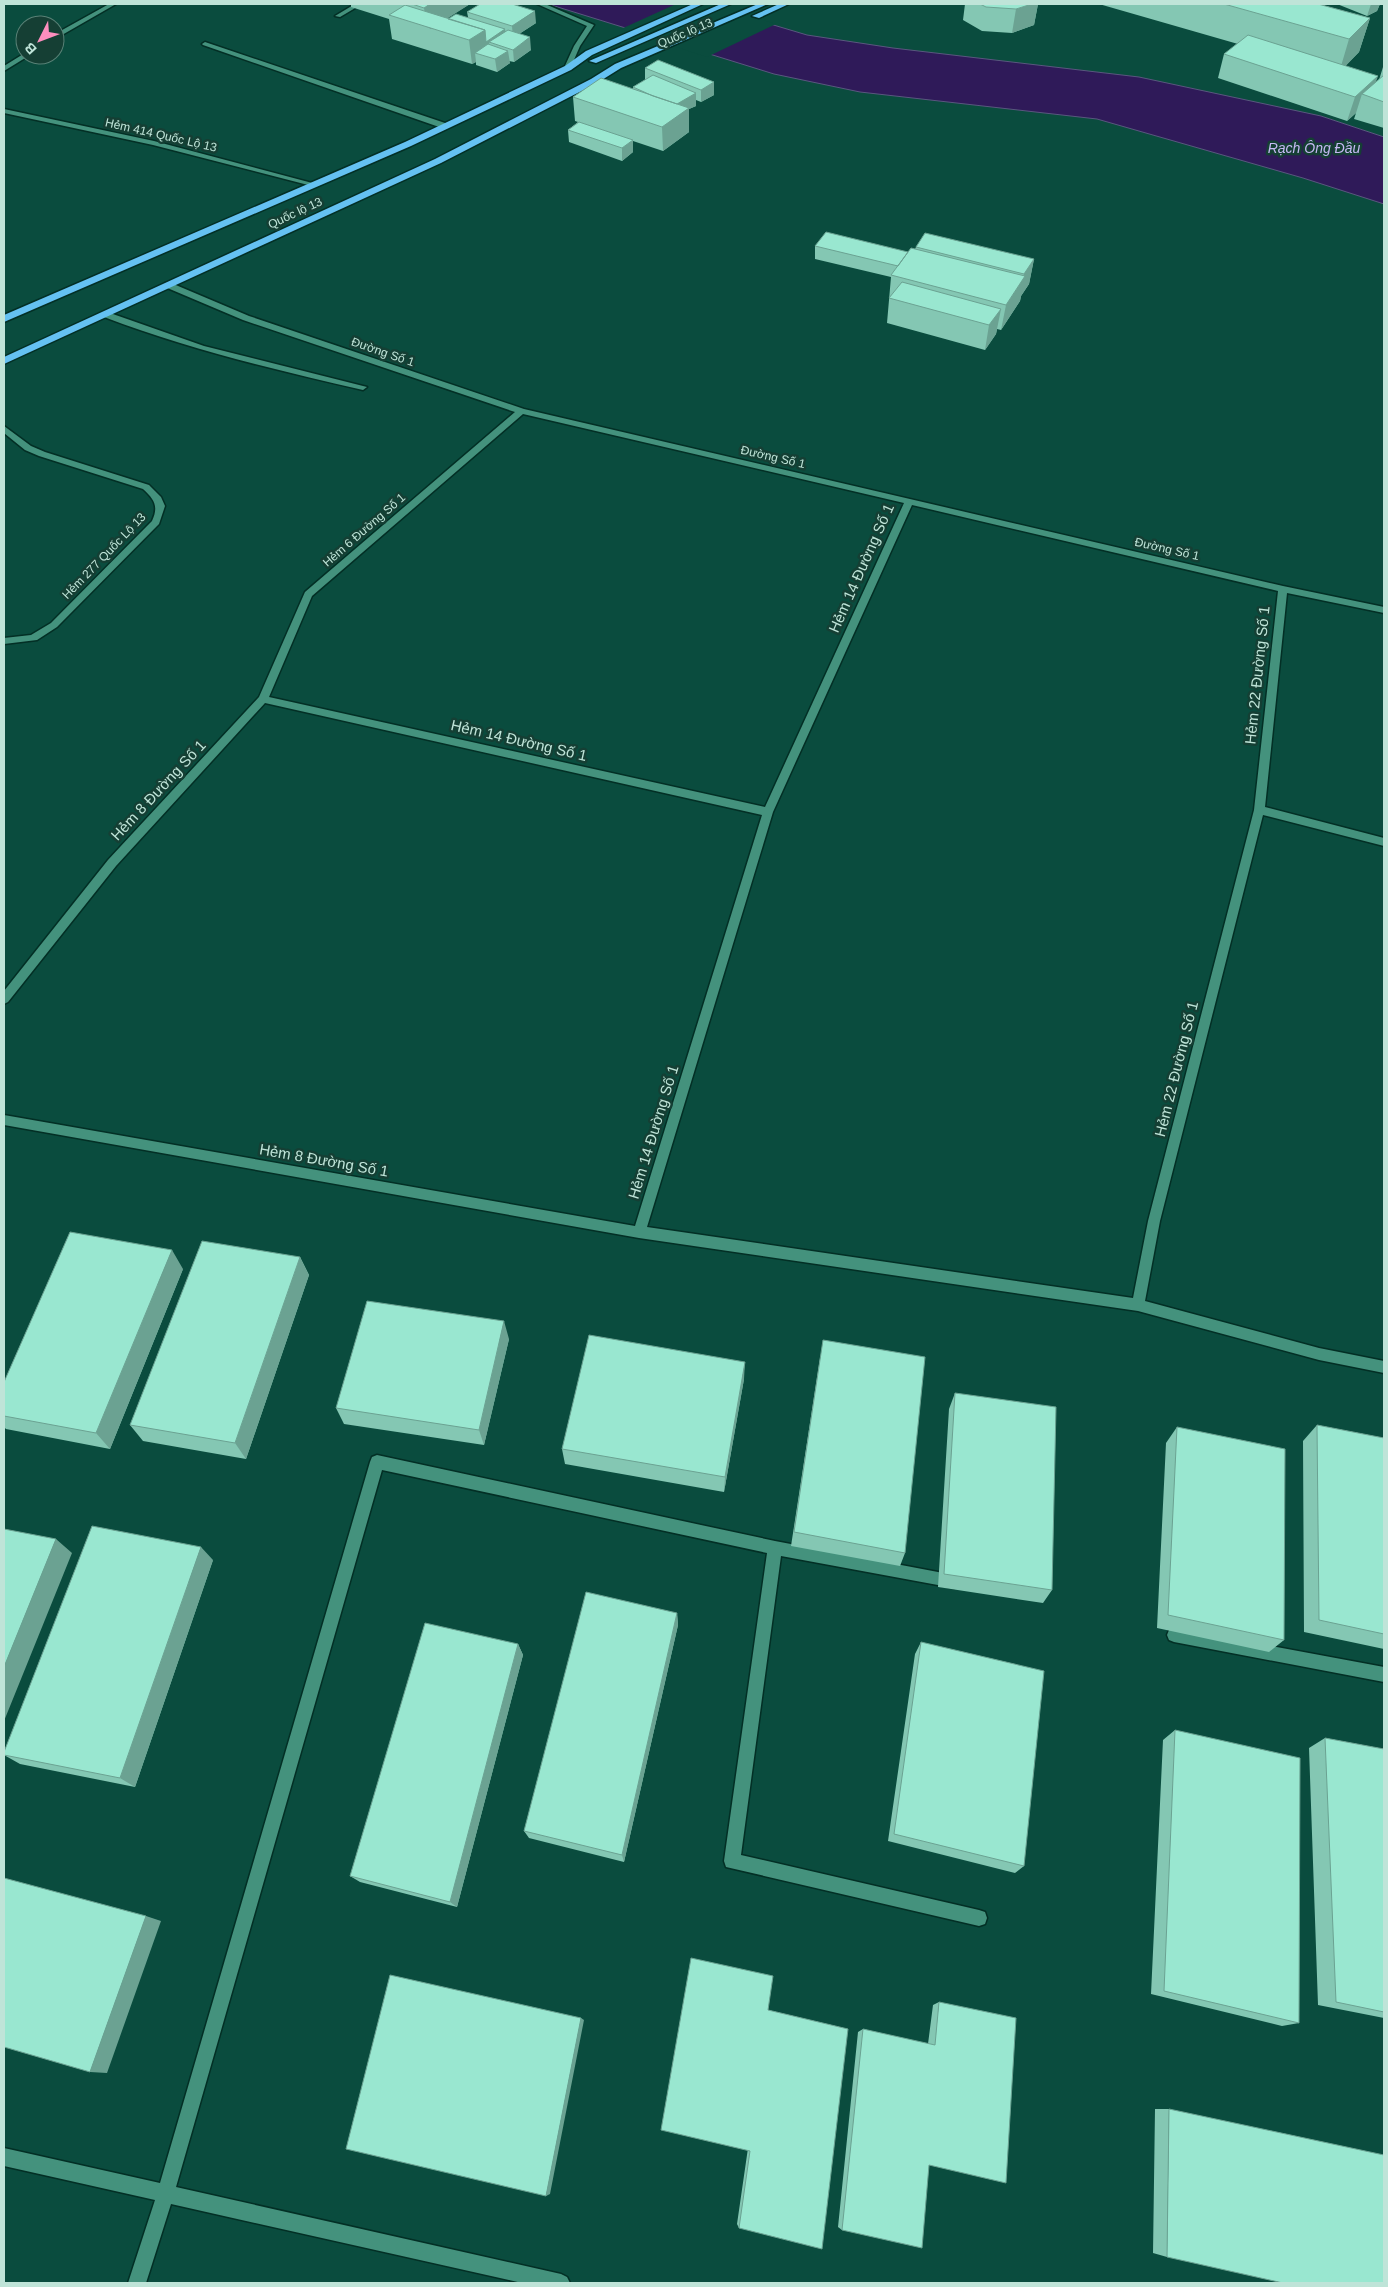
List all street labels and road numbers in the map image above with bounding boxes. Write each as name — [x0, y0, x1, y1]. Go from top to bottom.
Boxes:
street label: Quốc lộ 13 — [656, 15, 715, 51]
street label: Hẻm 414 Quốc Lộ 13 — [104, 115, 218, 155]
street label: Quốc lộ 13 — [266, 194, 325, 232]
street label: Đường Số 1 — [350, 335, 417, 369]
street label: Đường Số 1 — [739, 443, 807, 471]
street label: Hẻm 6 Đường Số 1 — [320, 490, 408, 570]
street label: Hẻm 14 Đường Số 1 — [825, 501, 897, 635]
street label: Hẻm 277 Quốc Lộ 13 — [59, 510, 149, 602]
street label: Đường Số 1 — [1133, 535, 1201, 563]
street label: Hẻm 22 Đường Số 1 — [1241, 605, 1273, 745]
street label: Hẻm 14 Đường Số 1 — [449, 716, 589, 764]
street label: Hẻm 8 Đường Số 1 — [107, 736, 209, 844]
street label: Hẻm 22 Đường Số 1 — [1151, 999, 1201, 1139]
street label: Hẻm 14 Đường Số 1 — [625, 1063, 681, 1201]
street label: Hẻm 8 Đường Số 1 — [258, 1140, 390, 1180]

